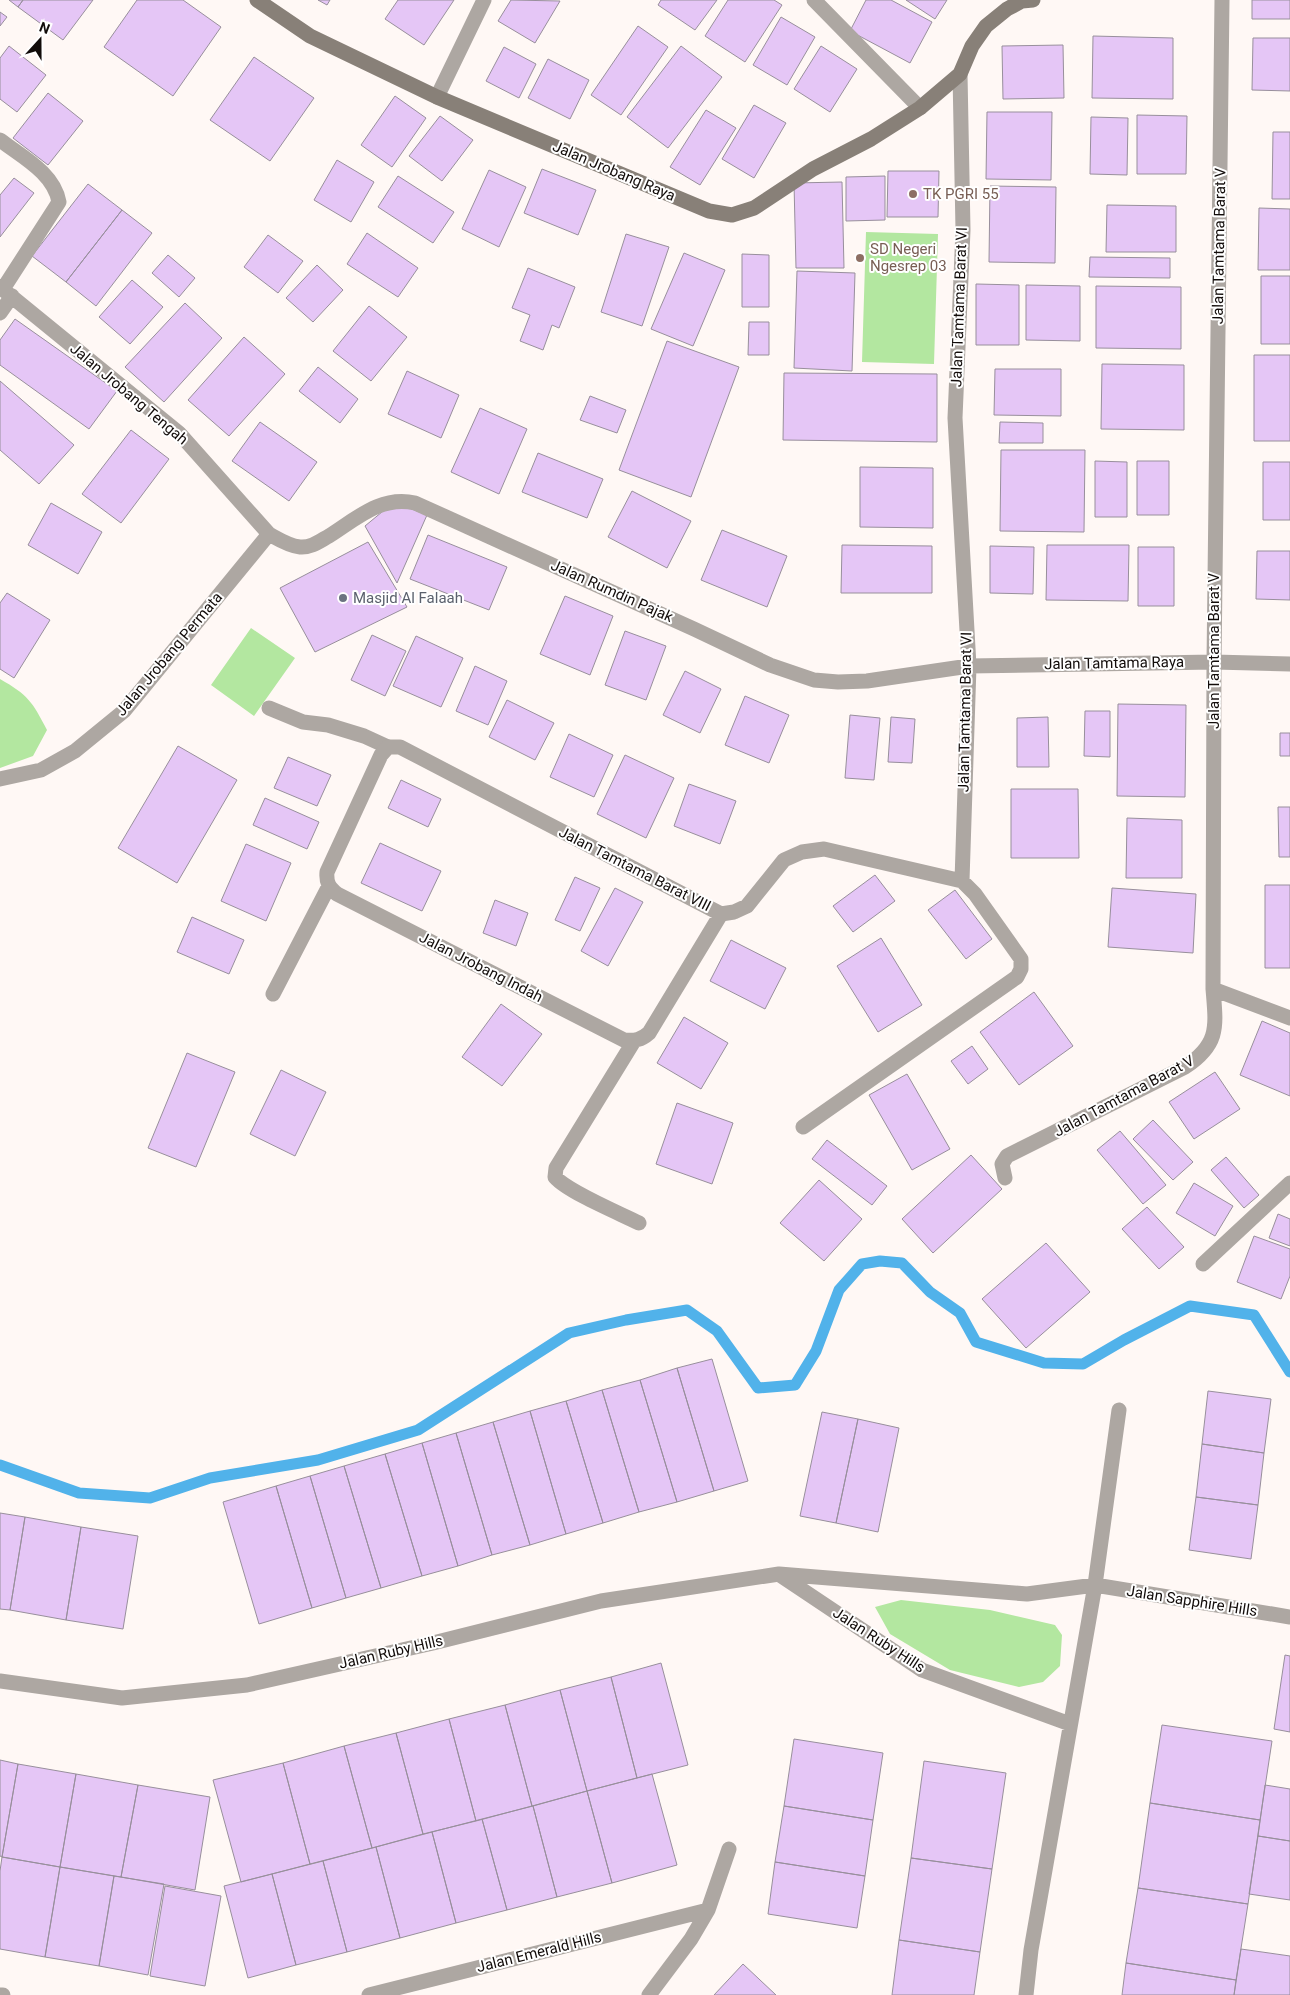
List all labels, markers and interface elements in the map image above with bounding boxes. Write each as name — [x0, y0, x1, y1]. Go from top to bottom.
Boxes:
north arrow — [15, 15, 65, 65]
text: N — [37, 19, 52, 37]
street label: Jalan Jrobang Raya — [550, 137, 678, 205]
street label: Jalan Tamtama Barat V — [1209, 167, 1229, 324]
place label: TK PGRI 55 — [923, 185, 999, 203]
marker: TK PGRI 55 — [907, 188, 919, 200]
street label: Jalan Tamtama Barat VI — [947, 227, 971, 387]
place label: SD Negeri Ngesrep 03 — [870, 240, 947, 275]
marker: SD Negeri Ngesrep 03 — [854, 252, 866, 264]
street label: Jalan Jrobang Tengah — [67, 340, 191, 448]
street label: Jalan Rumdin Pajak — [548, 556, 676, 626]
street label: Jalan Tamtama Barat V — [1205, 572, 1223, 729]
street label: Jalan Jrobang Permata — [112, 589, 226, 719]
place label: Masjid Al Falaah — [353, 589, 463, 607]
marker: Masjid Al Falaah — [337, 592, 349, 604]
street label: Jalan Tamtama Barat VI — [955, 632, 975, 792]
street label: Jalan Tamtama Raya — [1044, 653, 1184, 673]
street label: Jalan Tamtama Barat VIII — [556, 823, 714, 915]
street label: Jalan Jrobang Indah — [416, 928, 546, 1006]
street label: Jalan Tamtama Barat V — [1051, 1051, 1198, 1141]
street label: Jalan Sapphire Hills — [1125, 1582, 1259, 1620]
street label: Jalan Ruby Hills — [830, 1604, 928, 1676]
street label: Jalan Ruby Hills — [337, 1631, 445, 1673]
street label: Jalan Emerald Hills — [475, 1928, 603, 1976]

